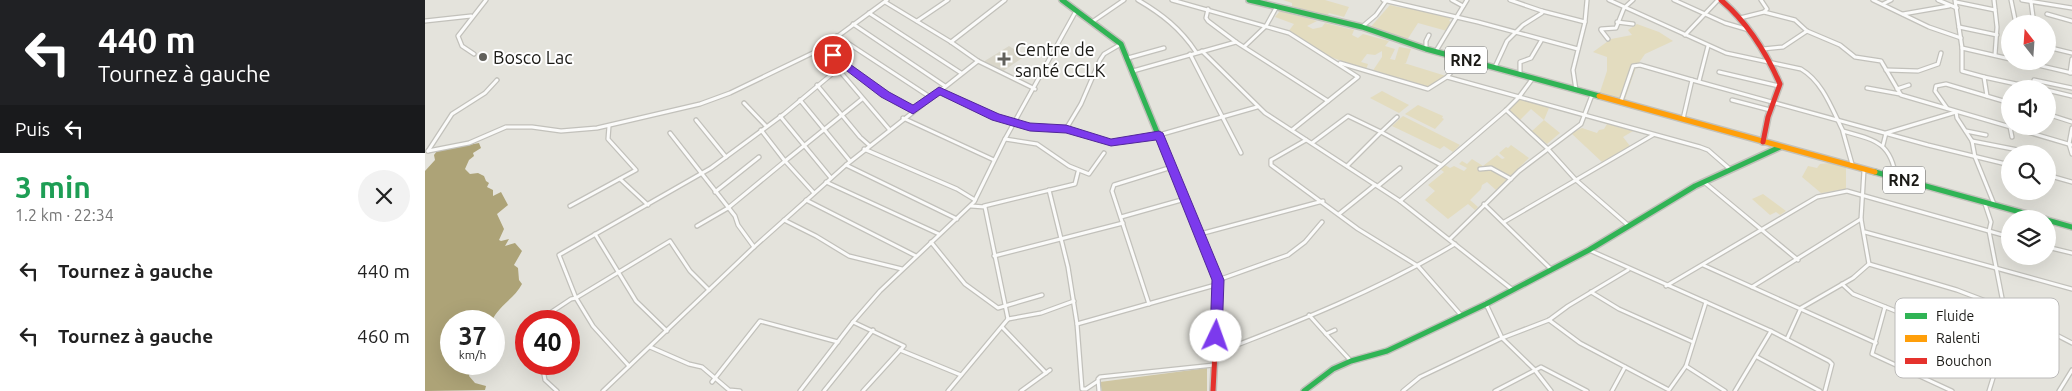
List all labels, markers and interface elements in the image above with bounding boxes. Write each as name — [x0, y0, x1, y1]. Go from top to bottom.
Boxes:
north arrow — [2001, 15, 2056, 70]
map controls — [2001, 15, 2056, 265]
icon: left — [15, 20, 80, 85]
text: 440 m — [98, 20, 196, 60]
pin — [812, 34, 854, 76]
place label: Centre de santé CCLK — [1015, 39, 1105, 80]
icon: arrive — [819, 41, 847, 69]
road number: RN2 — [1445, 46, 1487, 74]
place label: Bosco Lac — [493, 47, 573, 67]
marker: Bosco Lac — [477, 51, 489, 63]
marker: Centre de santé CCLK — [997, 52, 1011, 66]
text: Tournez à gauche — [98, 61, 271, 86]
button: sound — [2001, 80, 2056, 135]
icon: left — [60, 115, 88, 143]
text: Puis — [15, 118, 50, 140]
button: search — [2001, 145, 2056, 200]
road number: RN2 — [1883, 166, 1925, 194]
text: 3 min — [15, 170, 91, 204]
button: close — [358, 170, 410, 222]
text: 1.2 km · 22:34 — [15, 206, 114, 224]
button: layers — [2001, 210, 2056, 265]
icon: left — [15, 257, 43, 285]
text: Tournez à gauche — [58, 260, 213, 282]
text: 440 m — [357, 260, 410, 282]
legend — [1895, 298, 2059, 378]
text: Fluide — [1936, 308, 1974, 324]
position arrow — [1189, 309, 1241, 361]
speed limit sign: 40 — [515, 310, 580, 375]
icon: left — [15, 322, 43, 350]
text: 37 — [458, 322, 487, 350]
text: Tournez à gauche — [58, 325, 213, 347]
text: 460 m — [357, 325, 410, 347]
text: Ralenti — [1936, 330, 1980, 346]
text: km/h — [459, 348, 486, 361]
text: Bouchon — [1936, 353, 1992, 369]

